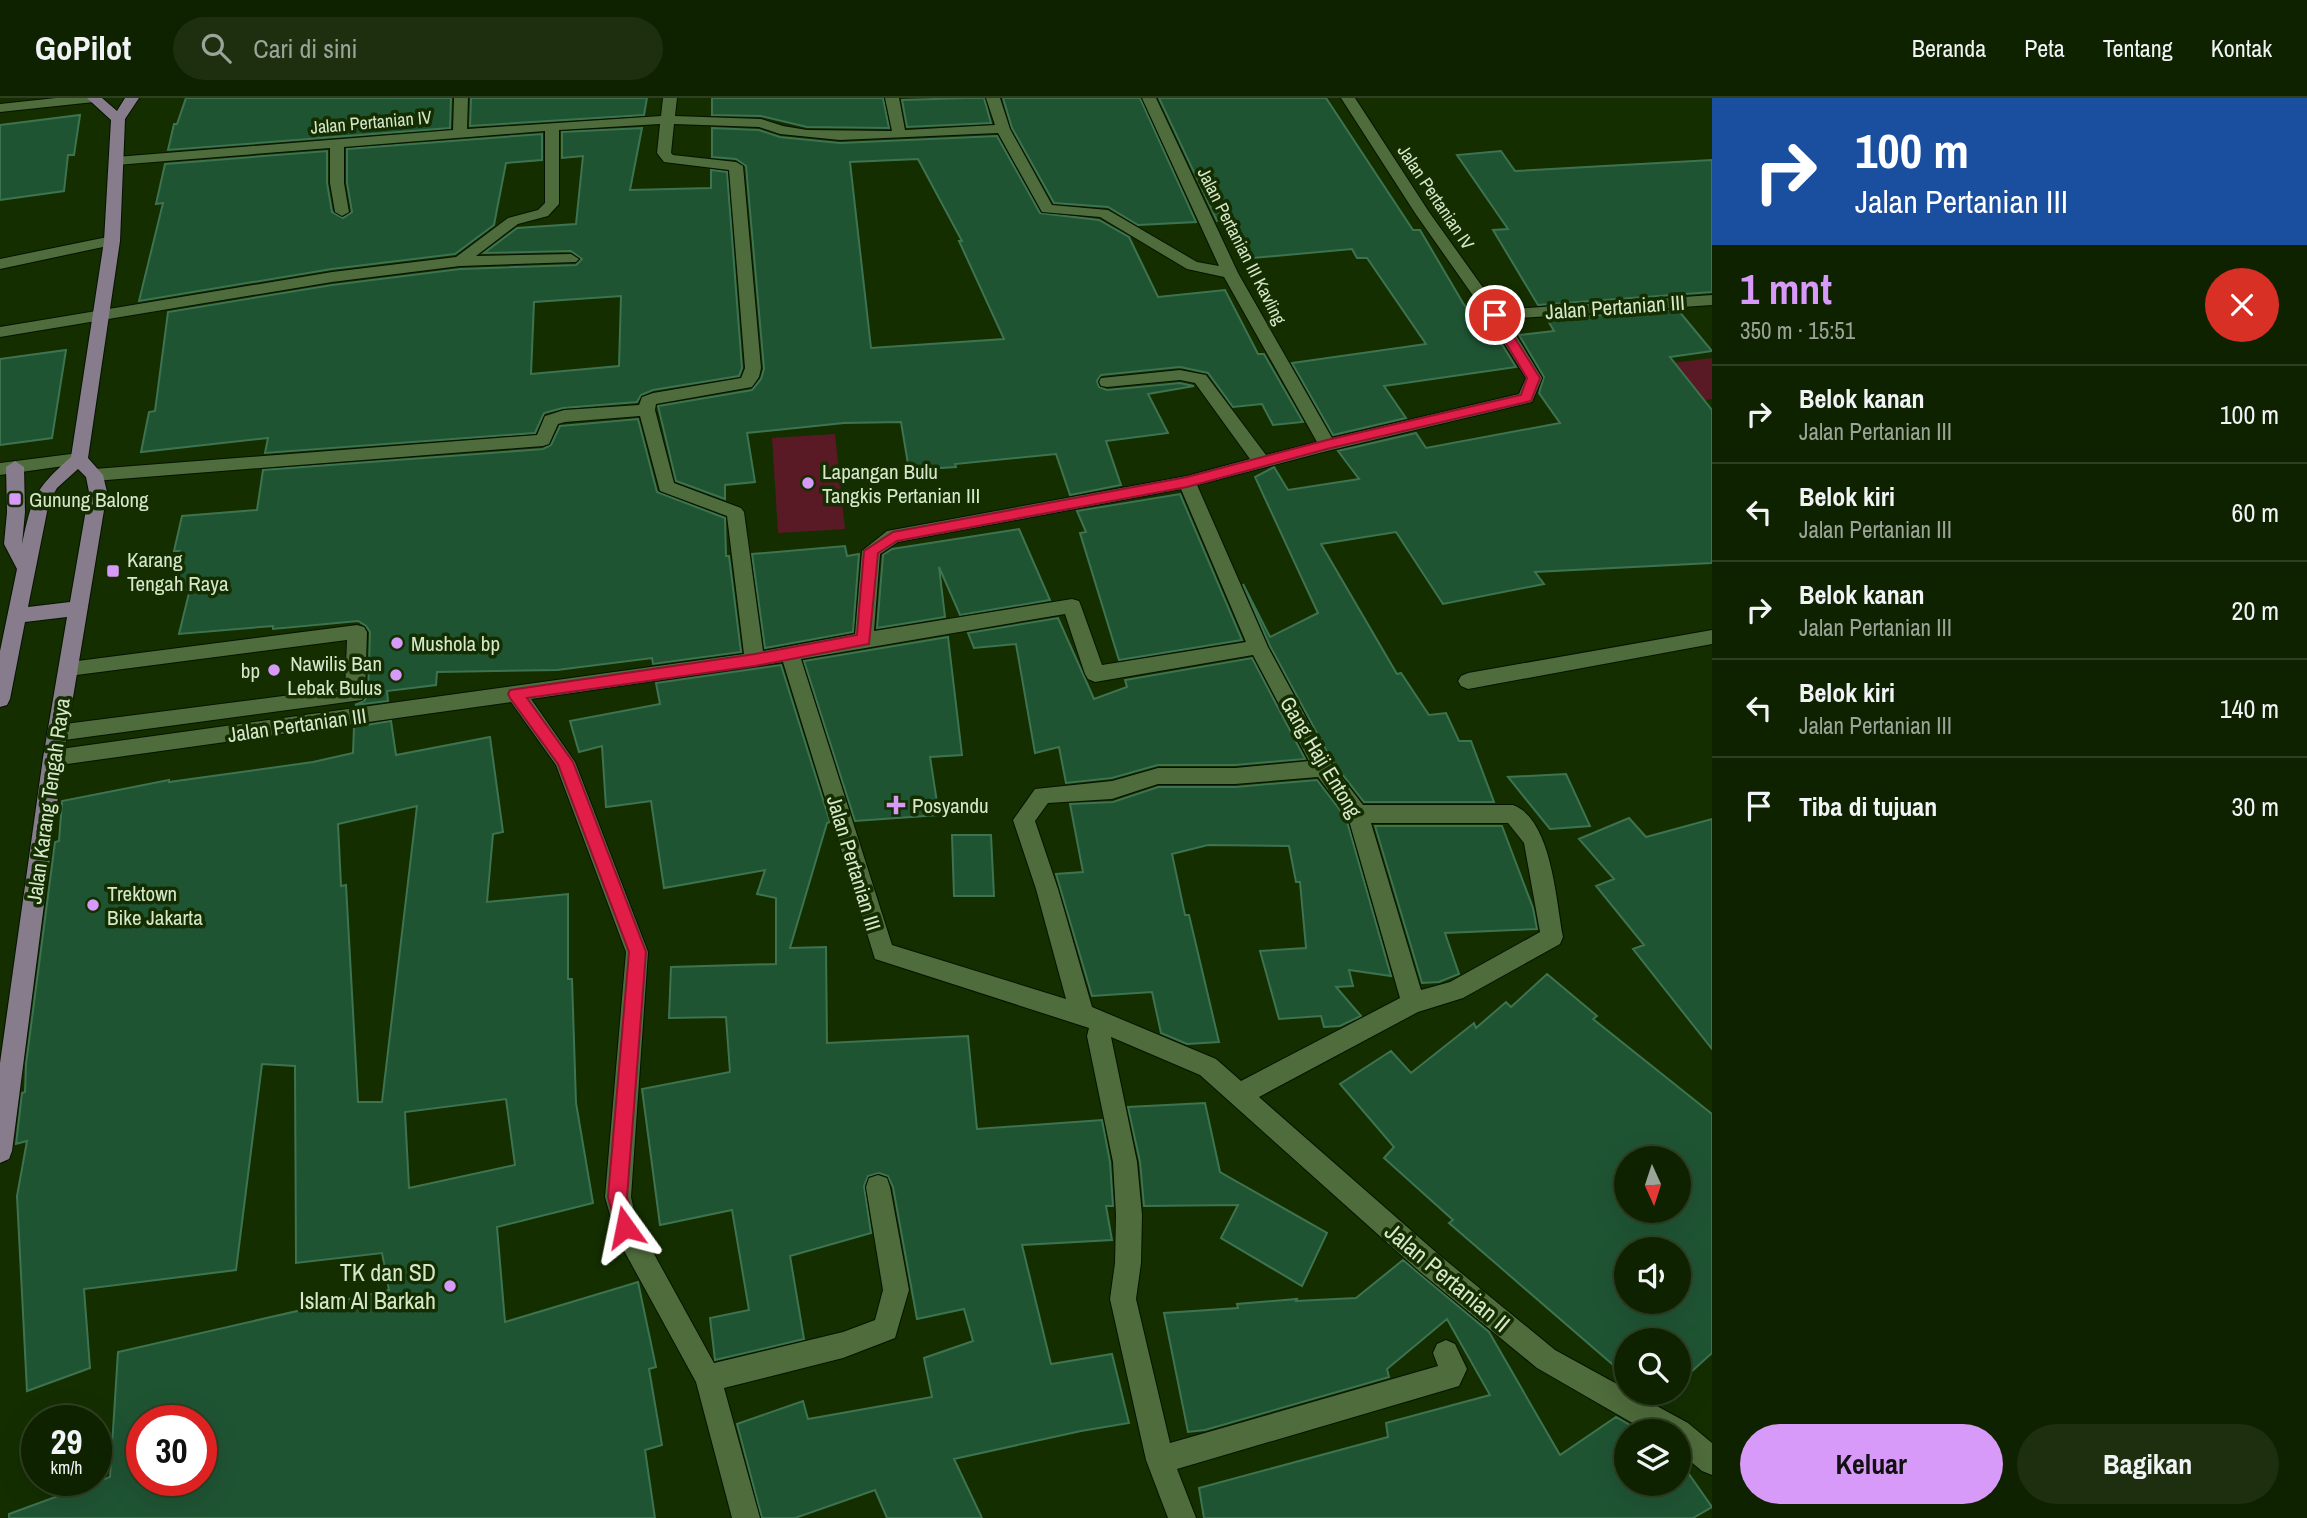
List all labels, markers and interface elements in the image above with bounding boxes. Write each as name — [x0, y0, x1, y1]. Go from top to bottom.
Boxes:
search box — [173, 17, 663, 80]
text: GoPilot — [35, 26, 131, 70]
icon: search — [197, 29, 235, 67]
text: Cari di sini — [253, 31, 358, 66]
text: Beranda — [1912, 32, 1986, 64]
text: Peta — [2024, 32, 2065, 64]
text: Tentang — [2103, 32, 2173, 64]
text: Kontak — [2211, 32, 2272, 64]
street label: Jalan Pertanian IV — [309, 104, 433, 140]
text: 100 m — [1855, 117, 1969, 183]
icon: right — [1740, 126, 1831, 217]
street label: Jalan Pertanian IV — [1392, 140, 1480, 254]
street label: Jalan Pertanian III Kavling — [1192, 163, 1293, 330]
text: Jalan Pertanian III — [1855, 180, 2068, 223]
text: 1 mnt — [1740, 261, 1832, 317]
button: close — [2205, 268, 2279, 342]
pin — [1465, 285, 1525, 345]
street label: Jalan Pertanian III — [1544, 288, 1686, 326]
icon: arrive — [1476, 296, 1514, 334]
text: 350 m · 15:51 — [1740, 315, 1855, 346]
text: Belok kanan — [1799, 381, 1925, 416]
icon: right — [1740, 395, 1778, 433]
text: 100 m — [2220, 397, 2279, 432]
text: Jalan Pertanian III — [1799, 416, 1952, 447]
place label: Lapangan Bulu Tangkis Pertanian III — [822, 457, 980, 510]
marker: Lapangan Bulu Tangkis Pertanian III — [800, 475, 816, 491]
text: Belok kiri — [1799, 479, 1895, 514]
place label: Gunung Balong — [29, 485, 149, 514]
marker: Gunung Balong — [7, 491, 23, 507]
icon: left — [1740, 493, 1778, 531]
text: 60 m — [2232, 495, 2279, 530]
text: Jalan Pertanian III — [1799, 514, 1952, 545]
place label: Karang Tengah Raya — [127, 545, 229, 598]
marker: Karang Tengah Raya — [105, 563, 121, 579]
text: Belok kanan — [1799, 577, 1925, 612]
icon: right — [1740, 591, 1778, 629]
text: 20 m — [2232, 593, 2279, 628]
text: Jalan Pertanian III — [1799, 612, 1952, 643]
place label: Mushola bp — [411, 629, 500, 658]
marker: Mushola bp — [389, 635, 405, 651]
place label: Nawilis Ban Lebak Bulus — [287, 649, 382, 702]
place label: bp — [241, 656, 260, 685]
marker: bp — [266, 662, 282, 678]
marker: Nawilis Ban Lebak Bulus — [388, 667, 404, 683]
text: Belok kiri — [1799, 675, 1895, 710]
icon: left — [1740, 689, 1778, 727]
street label: Gang Haji Entong — [1273, 691, 1369, 824]
text: 140 m — [2220, 691, 2279, 726]
street label: Jalan Karang Tengah Raya — [19, 696, 77, 906]
street label: Jalan Pertanian III — [226, 701, 368, 749]
text: Jalan Pertanian III — [1799, 710, 1952, 741]
icon: arrive — [1740, 787, 1778, 825]
text: Tiba di tujuan — [1799, 789, 1937, 824]
text: 30 m — [2232, 789, 2279, 824]
place label: Posyandu — [912, 791, 989, 820]
street label: Jalan Pertanian III — [820, 792, 888, 934]
marker: Posyandu — [886, 795, 906, 815]
place label: Trektown Bike Jakarta — [107, 879, 203, 932]
marker: Trektown Bike Jakarta — [85, 897, 101, 913]
north arrow — [1614, 1146, 1690, 1223]
map controls — [1614, 1146, 1691, 1496]
position arrow — [588, 1190, 662, 1264]
street label: Jalan Pertanian II — [1379, 1215, 1517, 1339]
button: sound — [1614, 1237, 1691, 1314]
place label: TK dan SD Islam Al Barkah — [299, 1256, 436, 1316]
marker: TK dan SD Islam Al Barkah — [442, 1278, 458, 1294]
button: search — [1614, 1328, 1691, 1405]
speed limit sign: 30 — [126, 1405, 217, 1496]
text: 29 — [51, 1418, 82, 1465]
button: layers — [1614, 1419, 1691, 1496]
button: Keluar — [1740, 1424, 2003, 1504]
button: Bagikan — [2017, 1424, 2279, 1504]
text: km/h — [51, 1455, 83, 1480]

